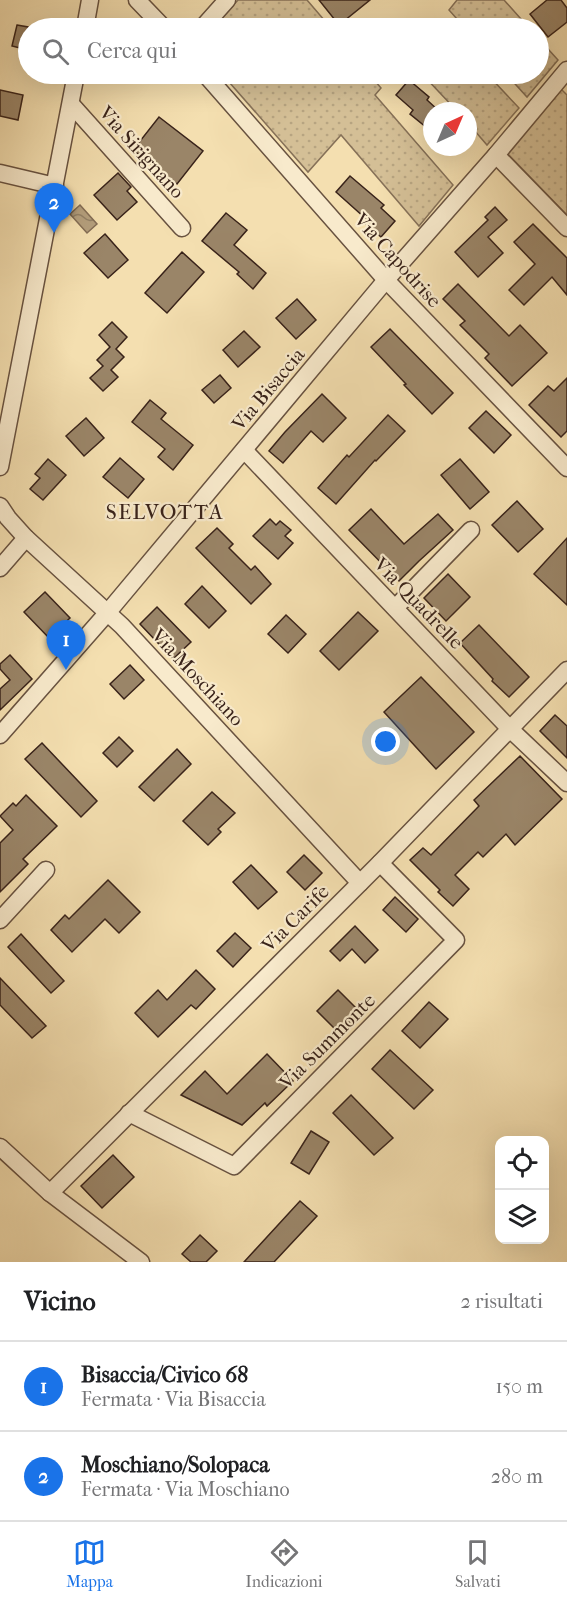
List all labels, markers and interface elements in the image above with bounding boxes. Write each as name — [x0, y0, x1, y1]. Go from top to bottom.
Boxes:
search box — [18, 18, 549, 84]
icon: search — [39, 35, 72, 68]
text: Cerca qui — [87, 38, 177, 64]
street label: Via Sirignano — [94, 101, 189, 203]
north arrow — [423, 102, 477, 156]
pin: 2 — [34, 184, 74, 233]
street label: Via Capodrise — [349, 208, 446, 312]
street label: Via Bisaccia — [227, 343, 310, 436]
district label: SELVOTTA — [106, 500, 224, 524]
street label: Via Quadrelle — [369, 552, 468, 654]
pin: 1 — [46, 620, 86, 670]
street label: Via Moschiano — [146, 623, 249, 731]
your location — [371, 727, 400, 756]
street label: Via Carife — [256, 880, 334, 958]
street label: Via Summonte — [274, 989, 380, 1095]
map controls — [495, 1136, 549, 1244]
button: locate — [495, 1136, 549, 1190]
button: layers — [495, 1190, 549, 1244]
text: Vicino — [24, 1286, 96, 1317]
text: 2 risultati — [460, 1290, 543, 1313]
text: Bisaccia/Civico 68 — [81, 1362, 248, 1388]
text: 1 — [40, 1375, 47, 1398]
text: 150 m — [495, 1375, 543, 1398]
text: Fermata · Via Bisaccia — [81, 1388, 266, 1411]
text: Moschiano/Solopaca — [81, 1452, 269, 1478]
text: 2 — [38, 1465, 49, 1488]
text: 280 m — [491, 1465, 543, 1488]
text: Fermata · Via Moschiano — [81, 1478, 290, 1501]
tab: Mappa — [66, 1536, 113, 1591]
tab: Indicazioni — [246, 1536, 323, 1591]
tab: Salvati — [455, 1536, 501, 1591]

